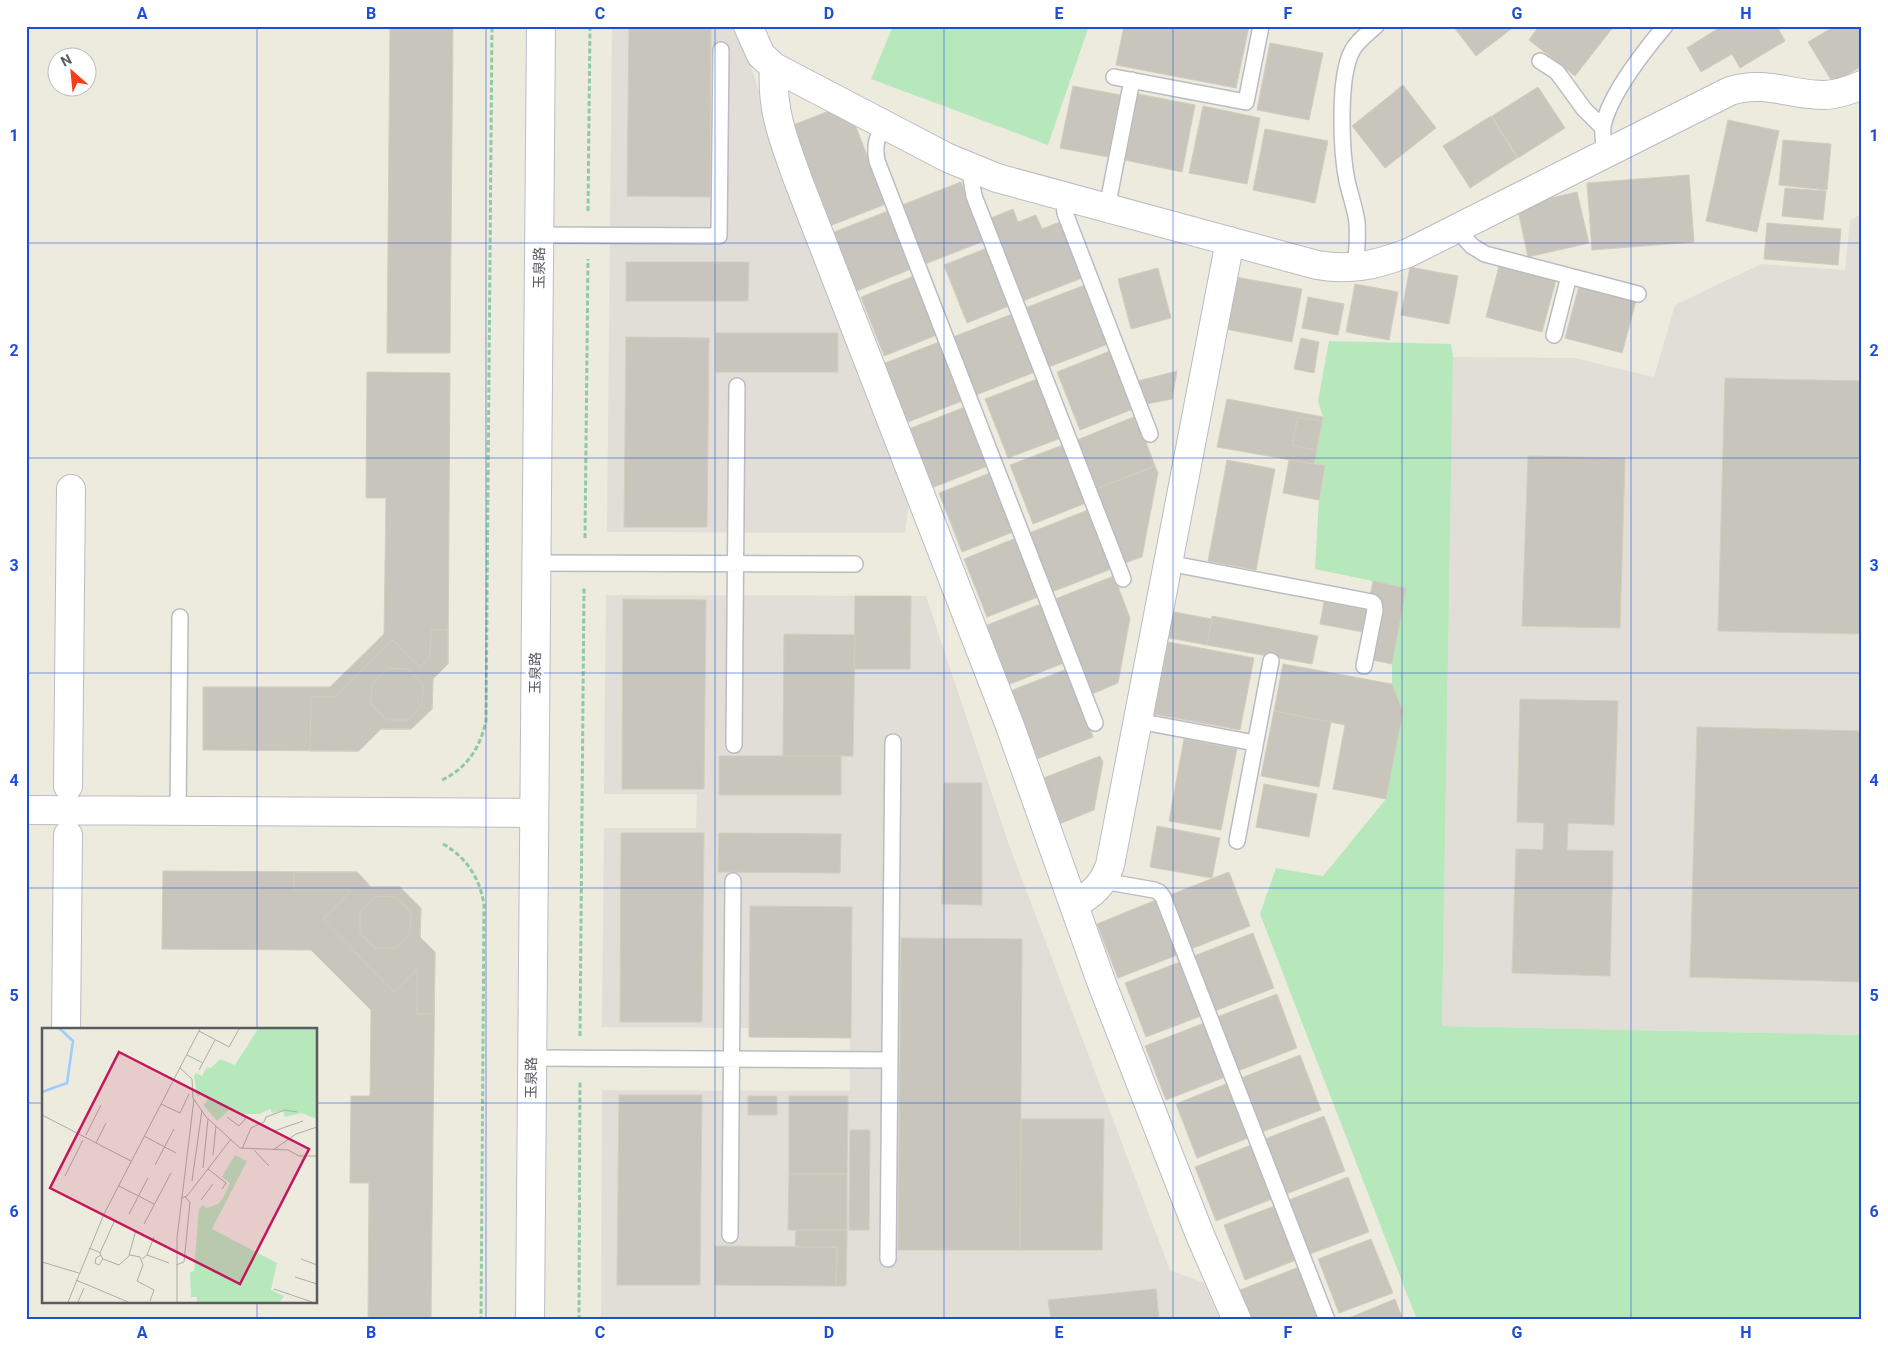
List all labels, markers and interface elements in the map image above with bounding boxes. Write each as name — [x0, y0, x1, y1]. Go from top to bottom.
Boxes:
text: A — [137, 4, 148, 23]
text: B — [366, 4, 376, 23]
text: C — [595, 4, 605, 23]
text: D — [824, 4, 834, 23]
text: E — [1055, 4, 1064, 23]
text: F — [1284, 4, 1293, 23]
text: G — [1512, 4, 1523, 23]
text: H — [1740, 4, 1752, 23]
north arrow — [48, 48, 98, 98]
text: N — [58, 51, 74, 70]
text: 1 — [9, 126, 19, 145]
text: 1 — [1869, 126, 1879, 145]
street label: 玉泉路 — [531, 247, 547, 289]
text: 2 — [9, 341, 19, 360]
text: 2 — [1869, 341, 1879, 360]
text: 3 — [9, 556, 19, 575]
text: 3 — [1869, 556, 1879, 575]
street label: 玉泉路 — [527, 652, 543, 694]
text: 4 — [9, 771, 19, 790]
text: 4 — [1869, 771, 1879, 790]
text: 5 — [9, 986, 19, 1005]
text: 5 — [1869, 986, 1879, 1005]
inset map — [42, 1028, 318, 1304]
street label: 玉泉路 — [523, 1057, 539, 1099]
text: 6 — [9, 1202, 19, 1221]
text: 6 — [1869, 1202, 1879, 1221]
text: A — [137, 1323, 148, 1342]
text: B — [366, 1323, 376, 1342]
text: C — [595, 1323, 605, 1342]
text: D — [824, 1323, 834, 1342]
text: E — [1055, 1323, 1064, 1342]
text: F — [1284, 1323, 1293, 1342]
text: G — [1512, 1323, 1523, 1342]
text: H — [1740, 1323, 1752, 1342]

